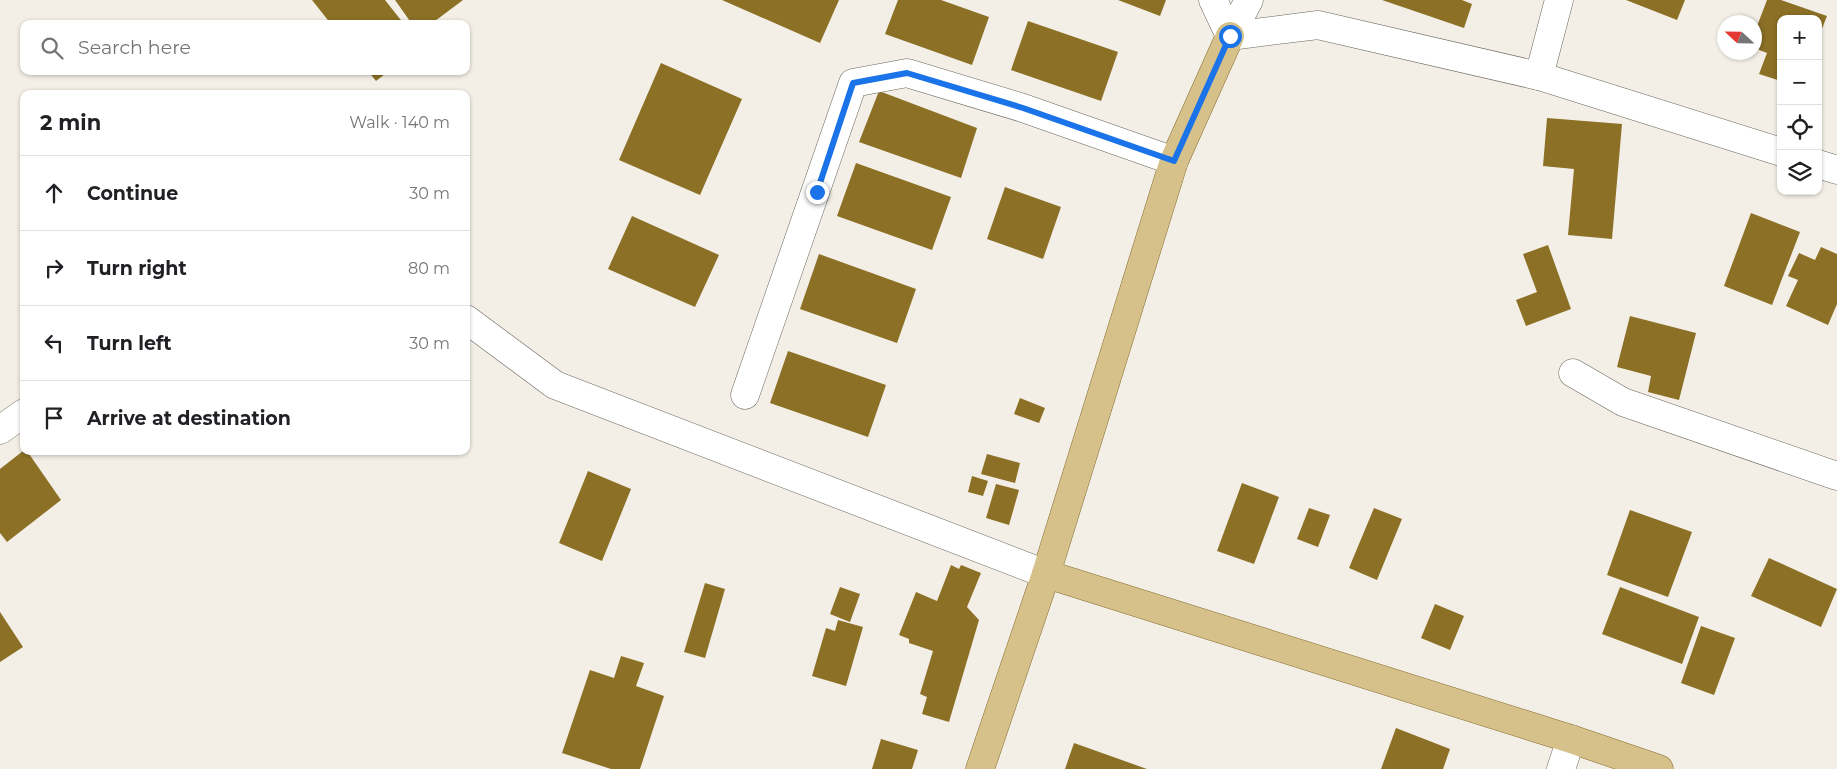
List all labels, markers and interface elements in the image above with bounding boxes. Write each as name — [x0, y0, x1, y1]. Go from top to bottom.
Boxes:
north arrow — [1717, 15, 1762, 60]
map controls — [1777, 15, 1822, 195]
button: + — [1777, 15, 1822, 60]
search box — [20, 20, 470, 75]
route start — [1219, 25, 1242, 48]
icon: search — [38, 34, 66, 62]
text: Search here — [78, 36, 191, 59]
button: − — [1777, 60, 1822, 105]
button: locate — [1777, 105, 1822, 150]
text: 2 min — [40, 110, 101, 135]
text: Walk · 140 m — [349, 113, 450, 132]
button: layers — [1777, 150, 1822, 195]
icon: ahead — [40, 179, 68, 207]
route end — [806, 181, 829, 204]
text: Continue — [87, 182, 178, 205]
text: 30 m — [409, 184, 450, 203]
icon: right — [40, 254, 68, 282]
text: Turn right — [87, 257, 187, 280]
text: 80 m — [408, 259, 450, 278]
icon: left — [40, 329, 68, 357]
text: Turn left — [87, 332, 172, 355]
text: 30 m — [409, 334, 450, 353]
icon: arrive — [40, 404, 68, 432]
text: Arrive at destination — [87, 407, 291, 430]

